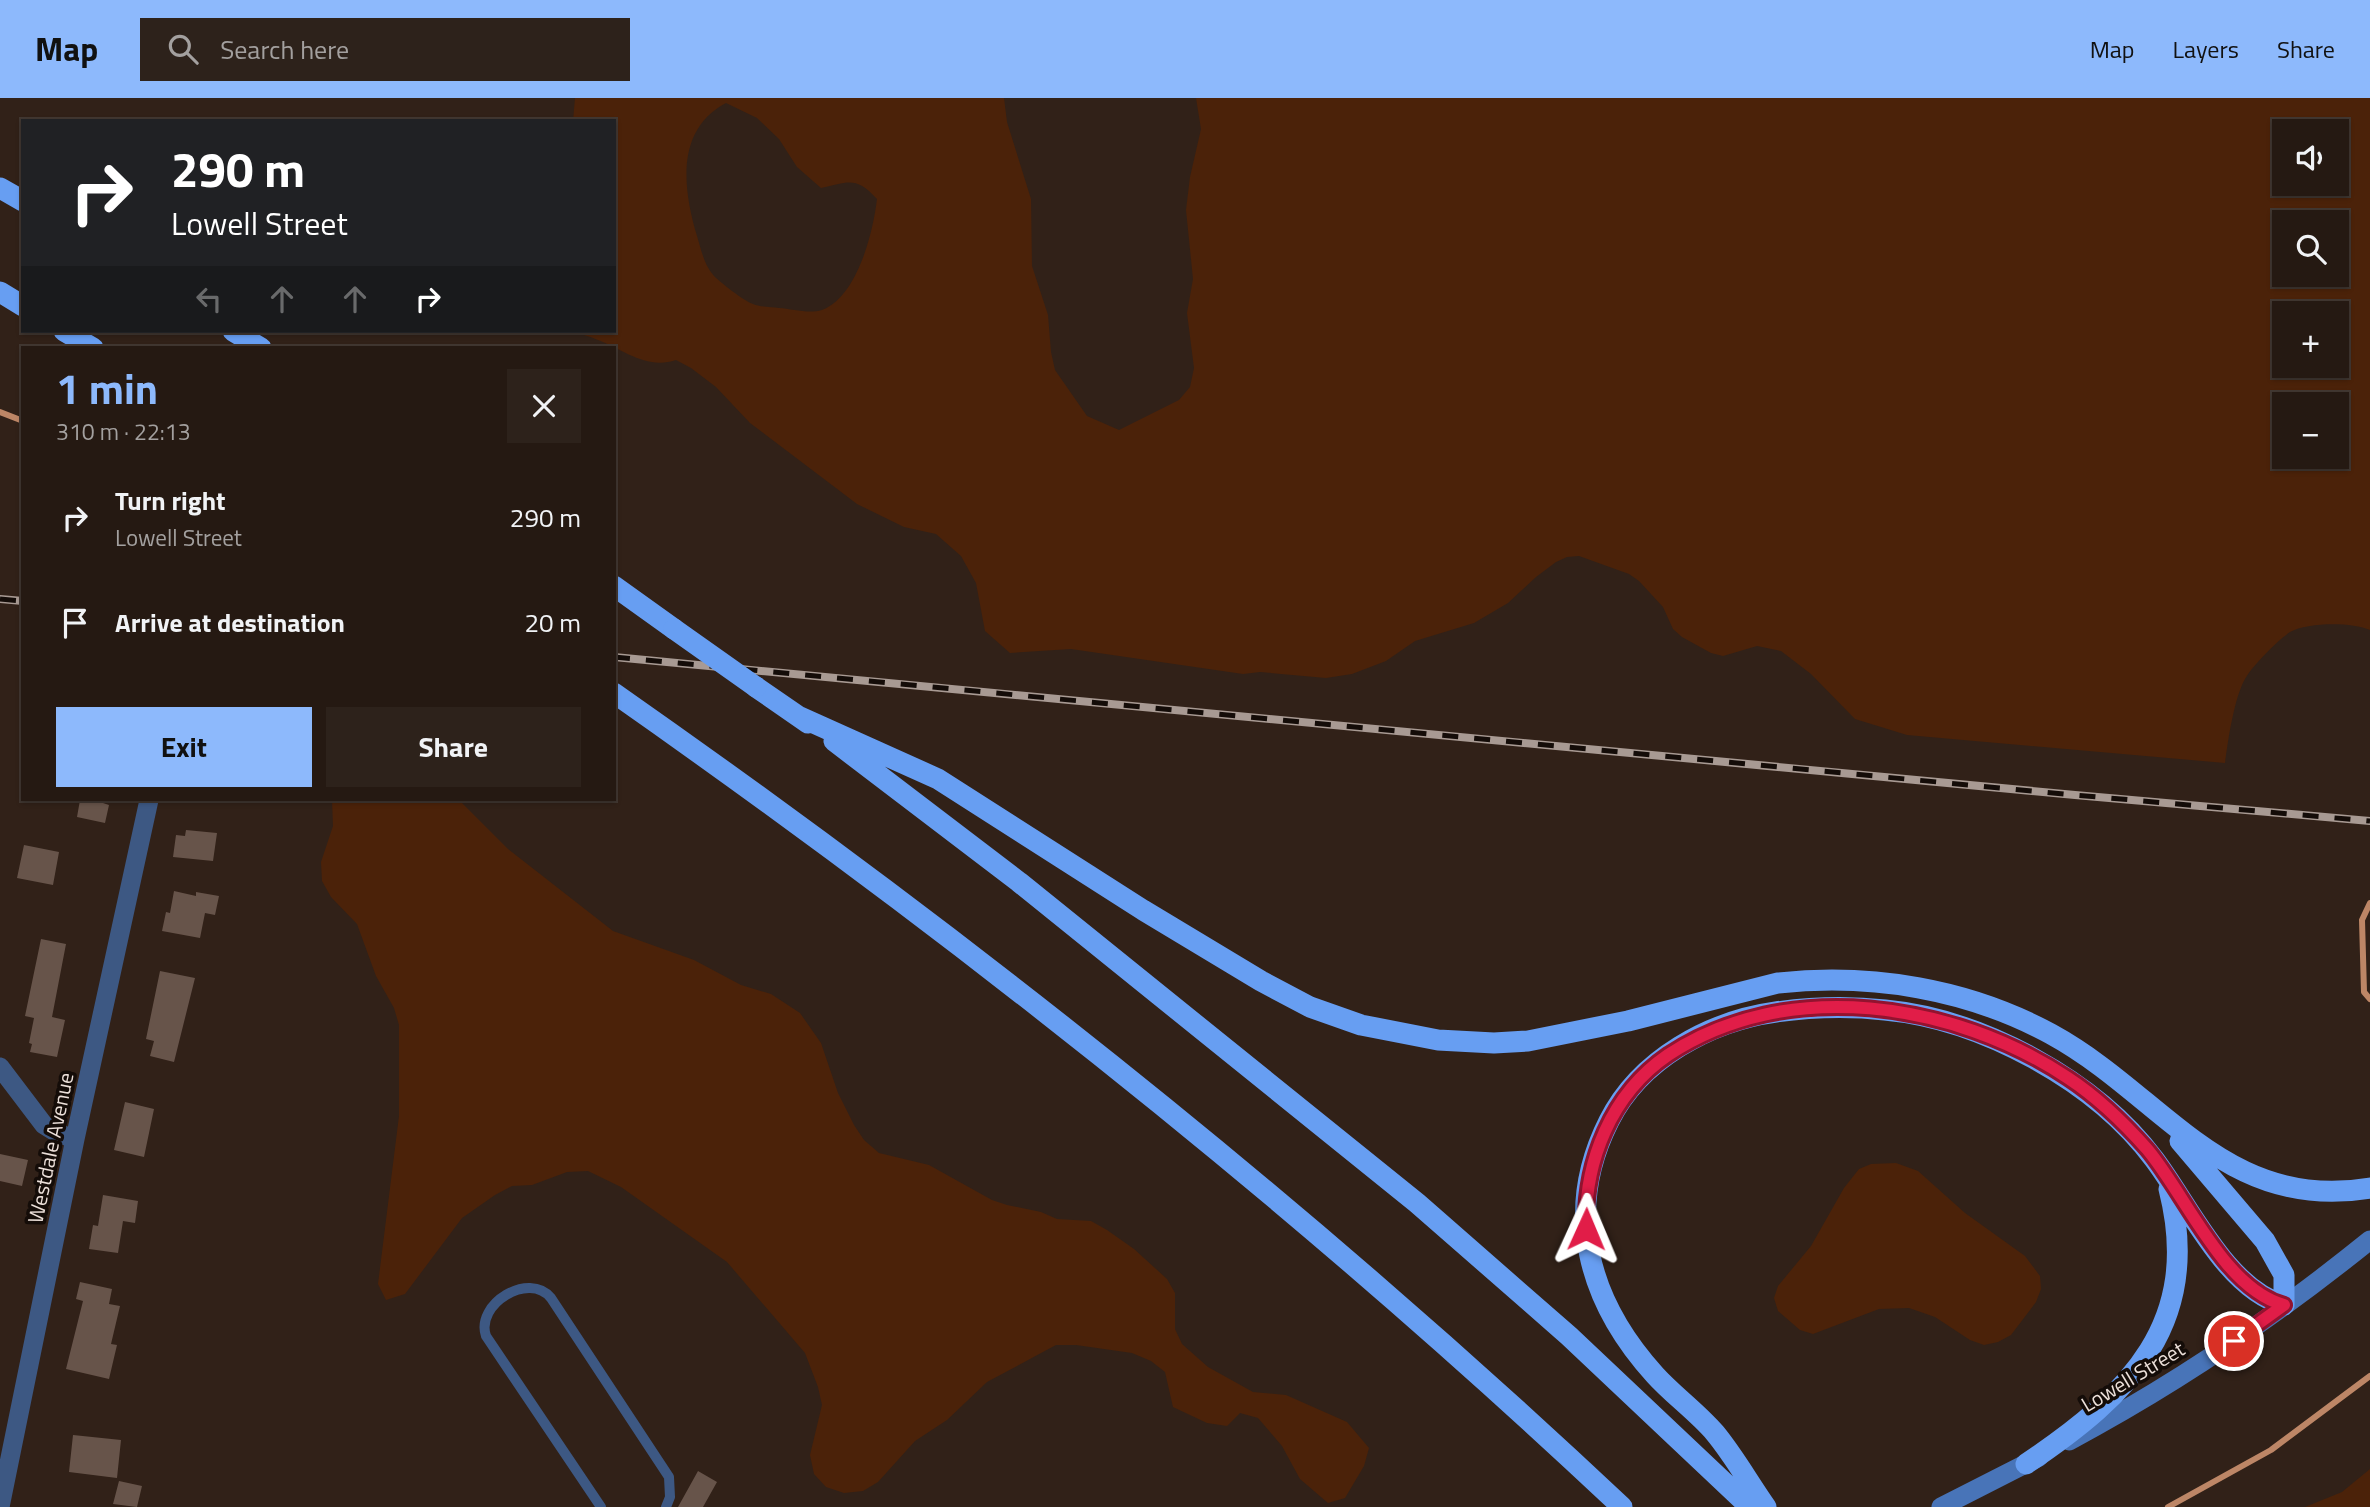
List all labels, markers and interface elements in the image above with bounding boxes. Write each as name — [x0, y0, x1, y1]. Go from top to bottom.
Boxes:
search box — [140, 18, 630, 81]
text: Map — [35, 24, 98, 74]
icon: search — [164, 30, 202, 68]
text: Search here — [220, 30, 349, 69]
text: Map — [2090, 31, 2135, 67]
text: Layers — [2173, 31, 2239, 67]
text: Share — [2277, 31, 2335, 67]
map controls — [2272, 119, 2349, 469]
button: sound — [2272, 119, 2349, 196]
text: 290 m — [171, 131, 305, 206]
icon: right — [56, 147, 147, 238]
text: Lowell Street — [171, 199, 348, 247]
button: search — [2272, 210, 2349, 287]
icon: left — [190, 280, 228, 318]
icon: ahead — [263, 280, 301, 318]
icon: ahead — [336, 280, 374, 318]
icon: right — [409, 280, 447, 318]
button: + — [2272, 301, 2349, 378]
text: 1 min — [56, 356, 158, 420]
button: close — [507, 369, 581, 443]
button: − — [2272, 392, 2349, 469]
text: 310 m · 22:13 — [56, 414, 191, 449]
text: Turn right — [115, 481, 226, 520]
text: 290 m — [510, 498, 581, 537]
icon: right — [56, 499, 94, 537]
text: Lowell Street — [115, 520, 242, 555]
text: Arrive at destination — [115, 603, 345, 642]
text: 20 m — [524, 603, 581, 642]
icon: arrive — [56, 604, 94, 642]
button: Exit — [56, 707, 312, 787]
button: Share — [326, 707, 581, 787]
street label: Westdale Avenue — [18, 1069, 82, 1226]
position arrow — [1549, 1192, 1623, 1266]
pin — [2204, 1311, 2264, 1371]
icon: arrive — [2215, 1322, 2253, 1360]
street label: Lowell Street — [2075, 1332, 2191, 1420]

